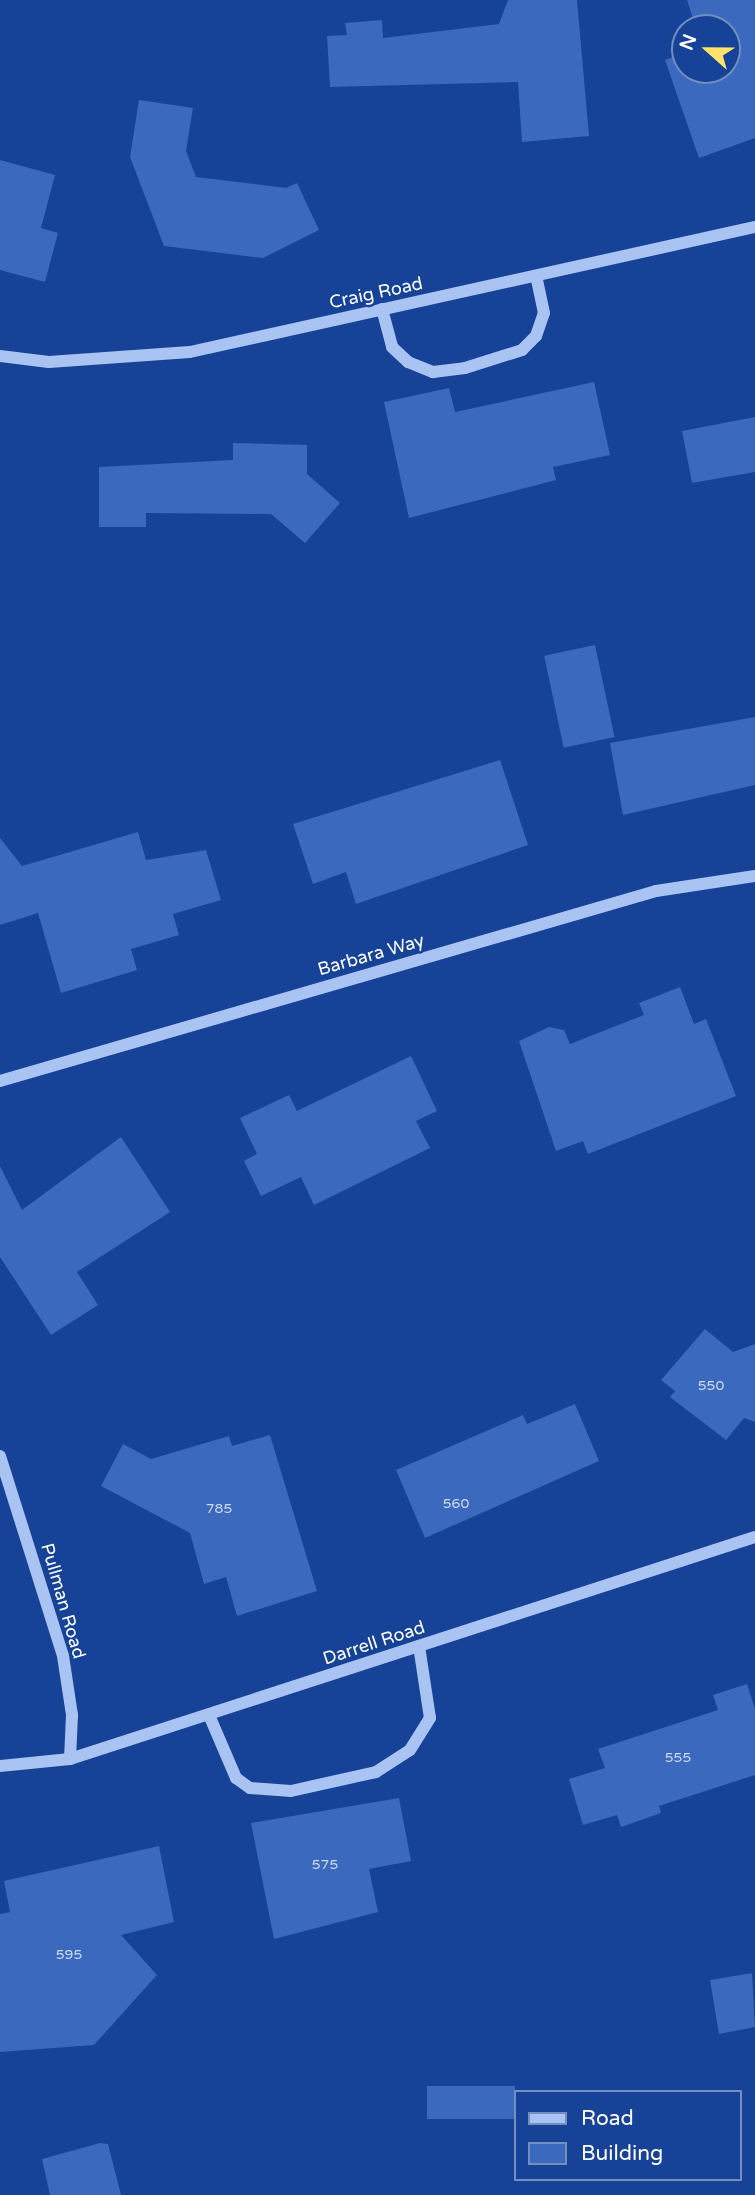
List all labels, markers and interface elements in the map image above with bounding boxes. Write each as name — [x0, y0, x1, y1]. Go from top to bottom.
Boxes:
north arrow — [671, 14, 741, 84]
text: N — [675, 31, 701, 53]
street label: Craig Road — [327, 273, 425, 313]
street label: Barbara Way — [315, 929, 427, 981]
house number: 550 — [698, 1378, 724, 1394]
house number: 560 — [443, 1496, 469, 1512]
house number: 785 — [206, 1501, 232, 1517]
street label: Pullman Road — [36, 1541, 90, 1661]
street label: Darrell Road — [320, 1616, 428, 1670]
house number: 555 — [665, 1750, 691, 1766]
house number: 575 — [312, 1857, 338, 1873]
house number: 595 — [56, 1947, 82, 1963]
legend — [514, 2090, 741, 2181]
text: Road — [581, 2106, 634, 2131]
text: Building — [581, 2141, 663, 2166]

